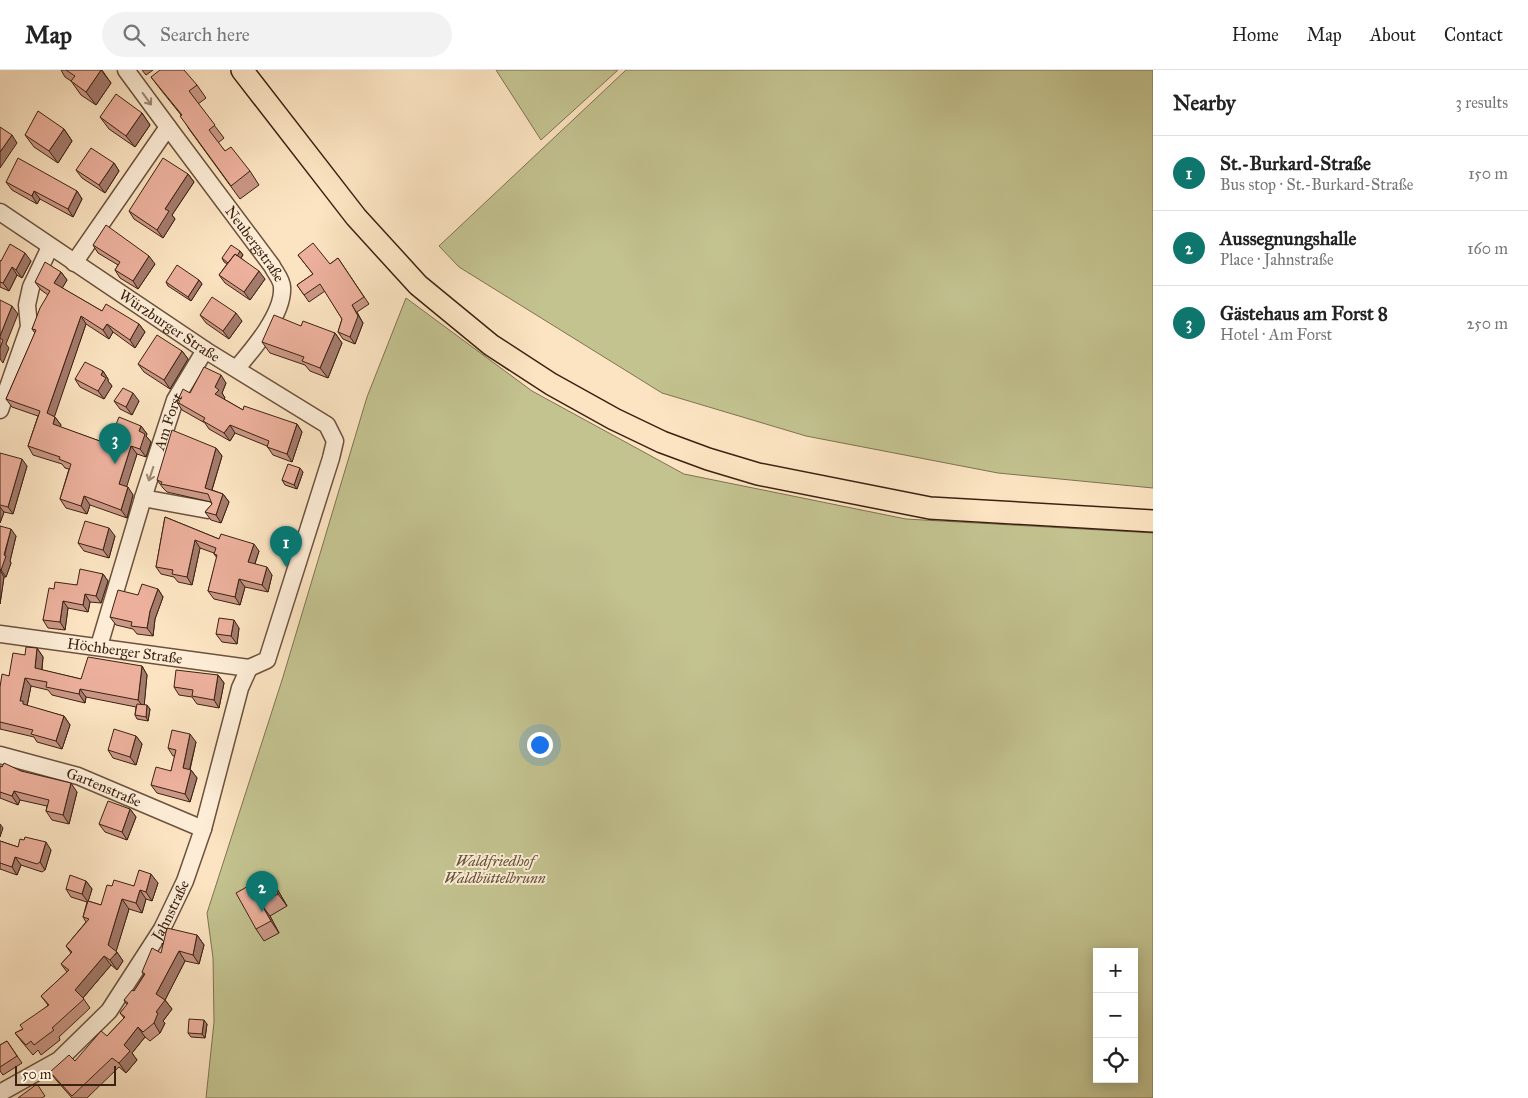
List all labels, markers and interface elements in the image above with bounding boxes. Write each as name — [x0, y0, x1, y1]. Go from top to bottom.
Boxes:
search box — [102, 12, 452, 57]
text: Map — [25, 20, 72, 50]
icon: search — [120, 21, 148, 49]
text: Search here — [160, 23, 250, 46]
text: Home — [1232, 24, 1279, 46]
text: Map — [1307, 24, 1342, 46]
text: About — [1370, 24, 1416, 46]
text: Contact — [1444, 24, 1503, 46]
text: Nearby — [1173, 90, 1236, 116]
one-way arrow — [142, 92, 152, 106]
text: 3 results — [1455, 93, 1508, 112]
text: St.-Burkard-Straße — [1220, 152, 1371, 175]
text: 1 — [1186, 164, 1192, 183]
text: 150 m — [1468, 164, 1508, 183]
text: Bus stop · St.-Burkard-Straße — [1220, 175, 1414, 194]
street label: Neubergstraße — [221, 202, 289, 285]
text: Aussegnungshalle — [1220, 227, 1356, 250]
text: 2 — [1185, 239, 1193, 258]
text: 160 m — [1467, 239, 1508, 258]
text: Place · Jahnstraße — [1220, 250, 1334, 269]
street label: Würzburger Straße — [115, 286, 223, 366]
text: Gästehaus am Forst 8 — [1220, 302, 1388, 325]
text: 3 — [1186, 314, 1192, 333]
text: 250 m — [1467, 314, 1508, 333]
text: Hotel · Am Forst — [1220, 325, 1332, 344]
street label: Am Forst — [150, 389, 187, 453]
pin: 3 — [99, 423, 131, 464]
one-way arrow — [146, 465, 155, 481]
pin: 1 — [270, 526, 302, 567]
street label: Höchberger Straße — [66, 634, 184, 668]
your location — [527, 732, 553, 758]
street label: Gartenstraße — [65, 764, 144, 811]
park label: Waldfriedhof Waldbüttelbrunn — [444, 852, 546, 887]
pin: 2 — [246, 871, 278, 912]
street label: Jahnstraße — [147, 877, 193, 946]
map controls — [1093, 948, 1138, 1083]
button: + — [1093, 948, 1138, 993]
button: − — [1093, 993, 1138, 1038]
button: locate — [1093, 1038, 1138, 1083]
scale bar — [15, 1063, 116, 1086]
text: 50 m — [22, 1066, 51, 1083]

